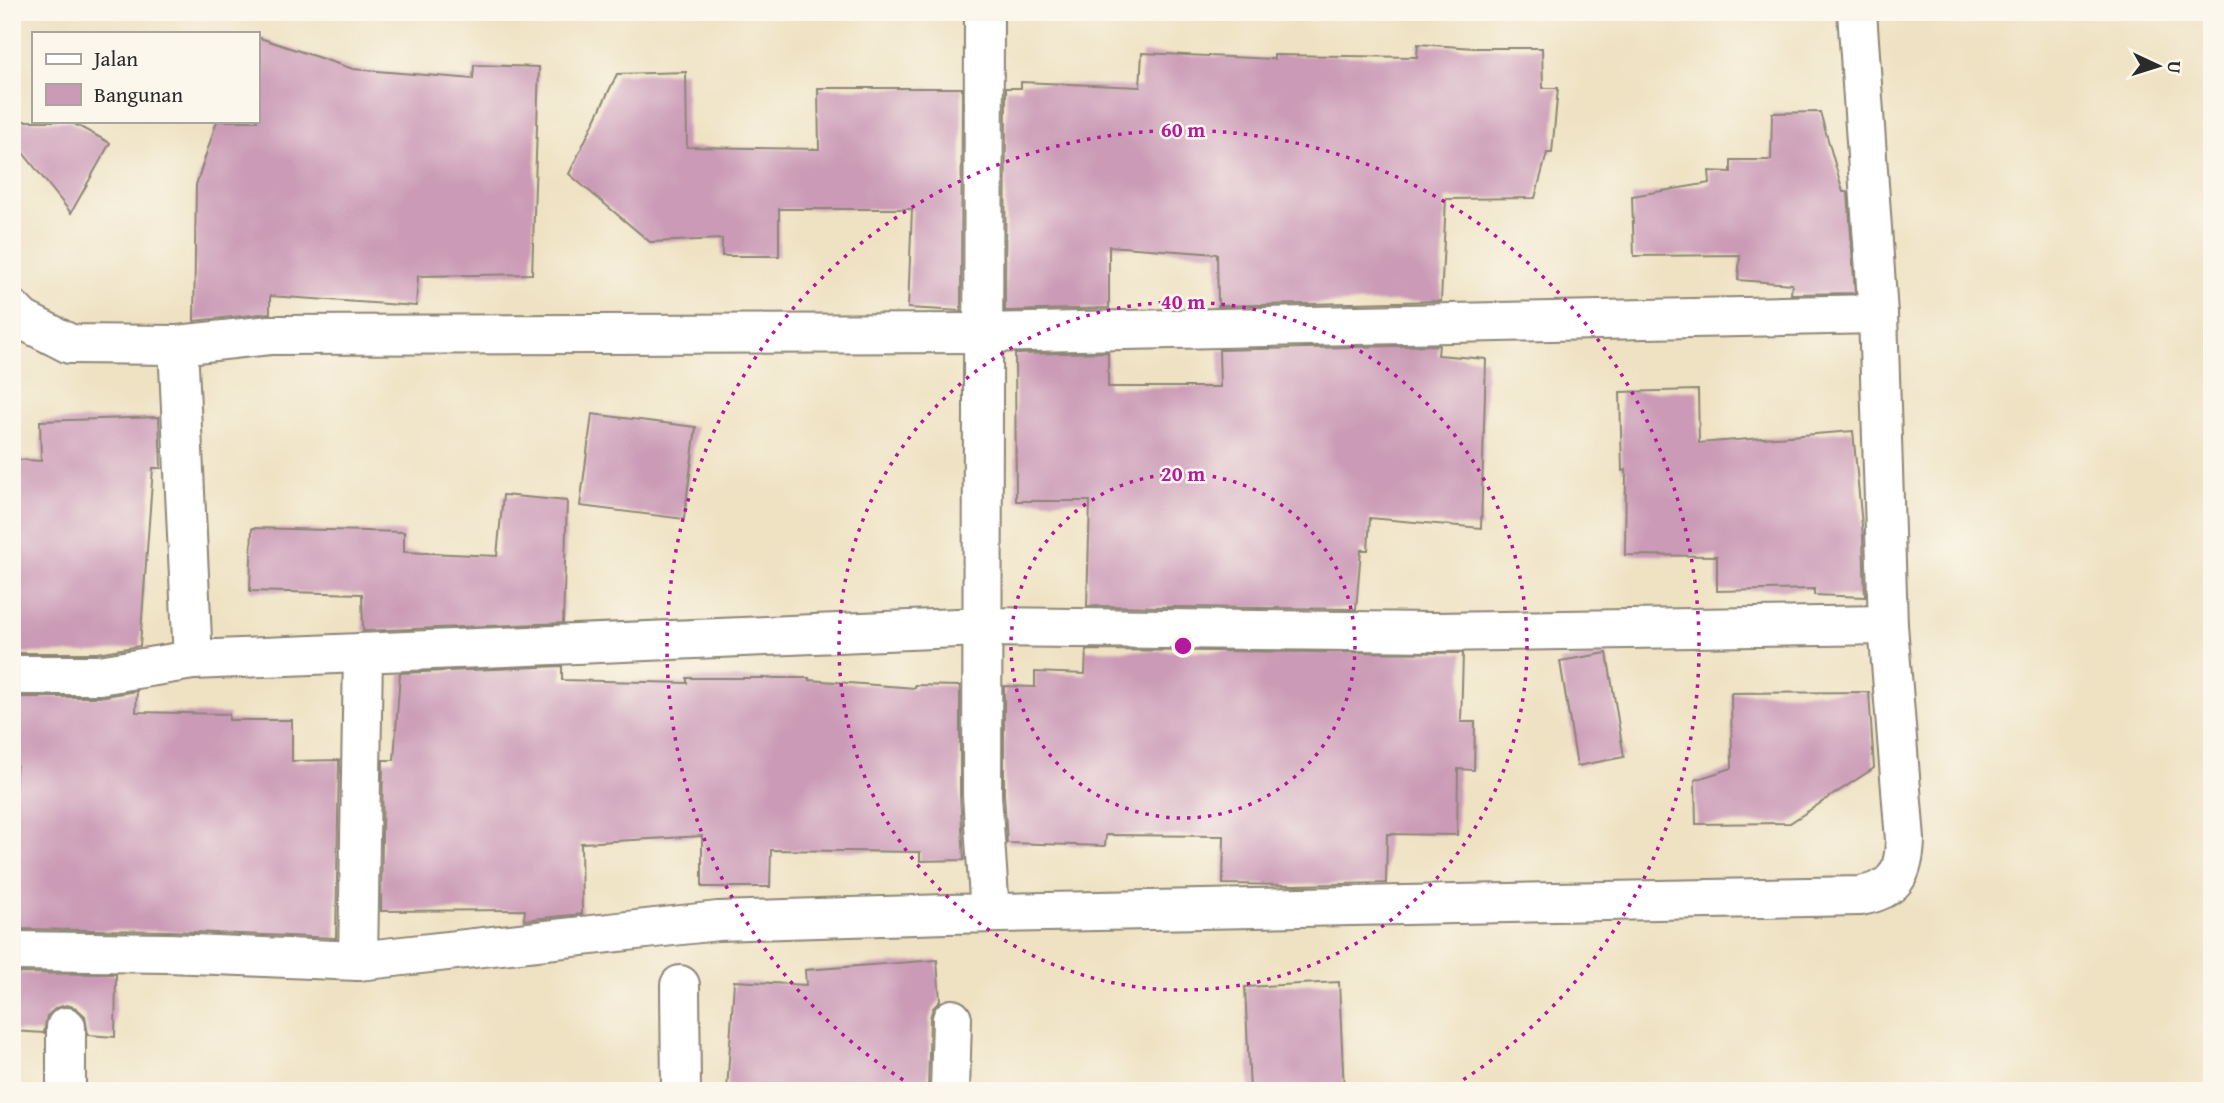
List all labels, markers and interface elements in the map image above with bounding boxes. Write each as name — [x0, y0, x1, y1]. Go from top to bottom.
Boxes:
legend — [32, 32, 259, 122]
north arrow — [2122, 32, 2192, 102]
text: Jalan — [91, 43, 138, 74]
text: U — [2161, 60, 2189, 75]
text: Bangunan — [94, 79, 183, 110]
text: 60 m — [1161, 114, 1205, 145]
text: 40 m — [1161, 286, 1205, 317]
text: 20 m — [1161, 458, 1205, 489]
centre of rings — [1171, 634, 1195, 658]

